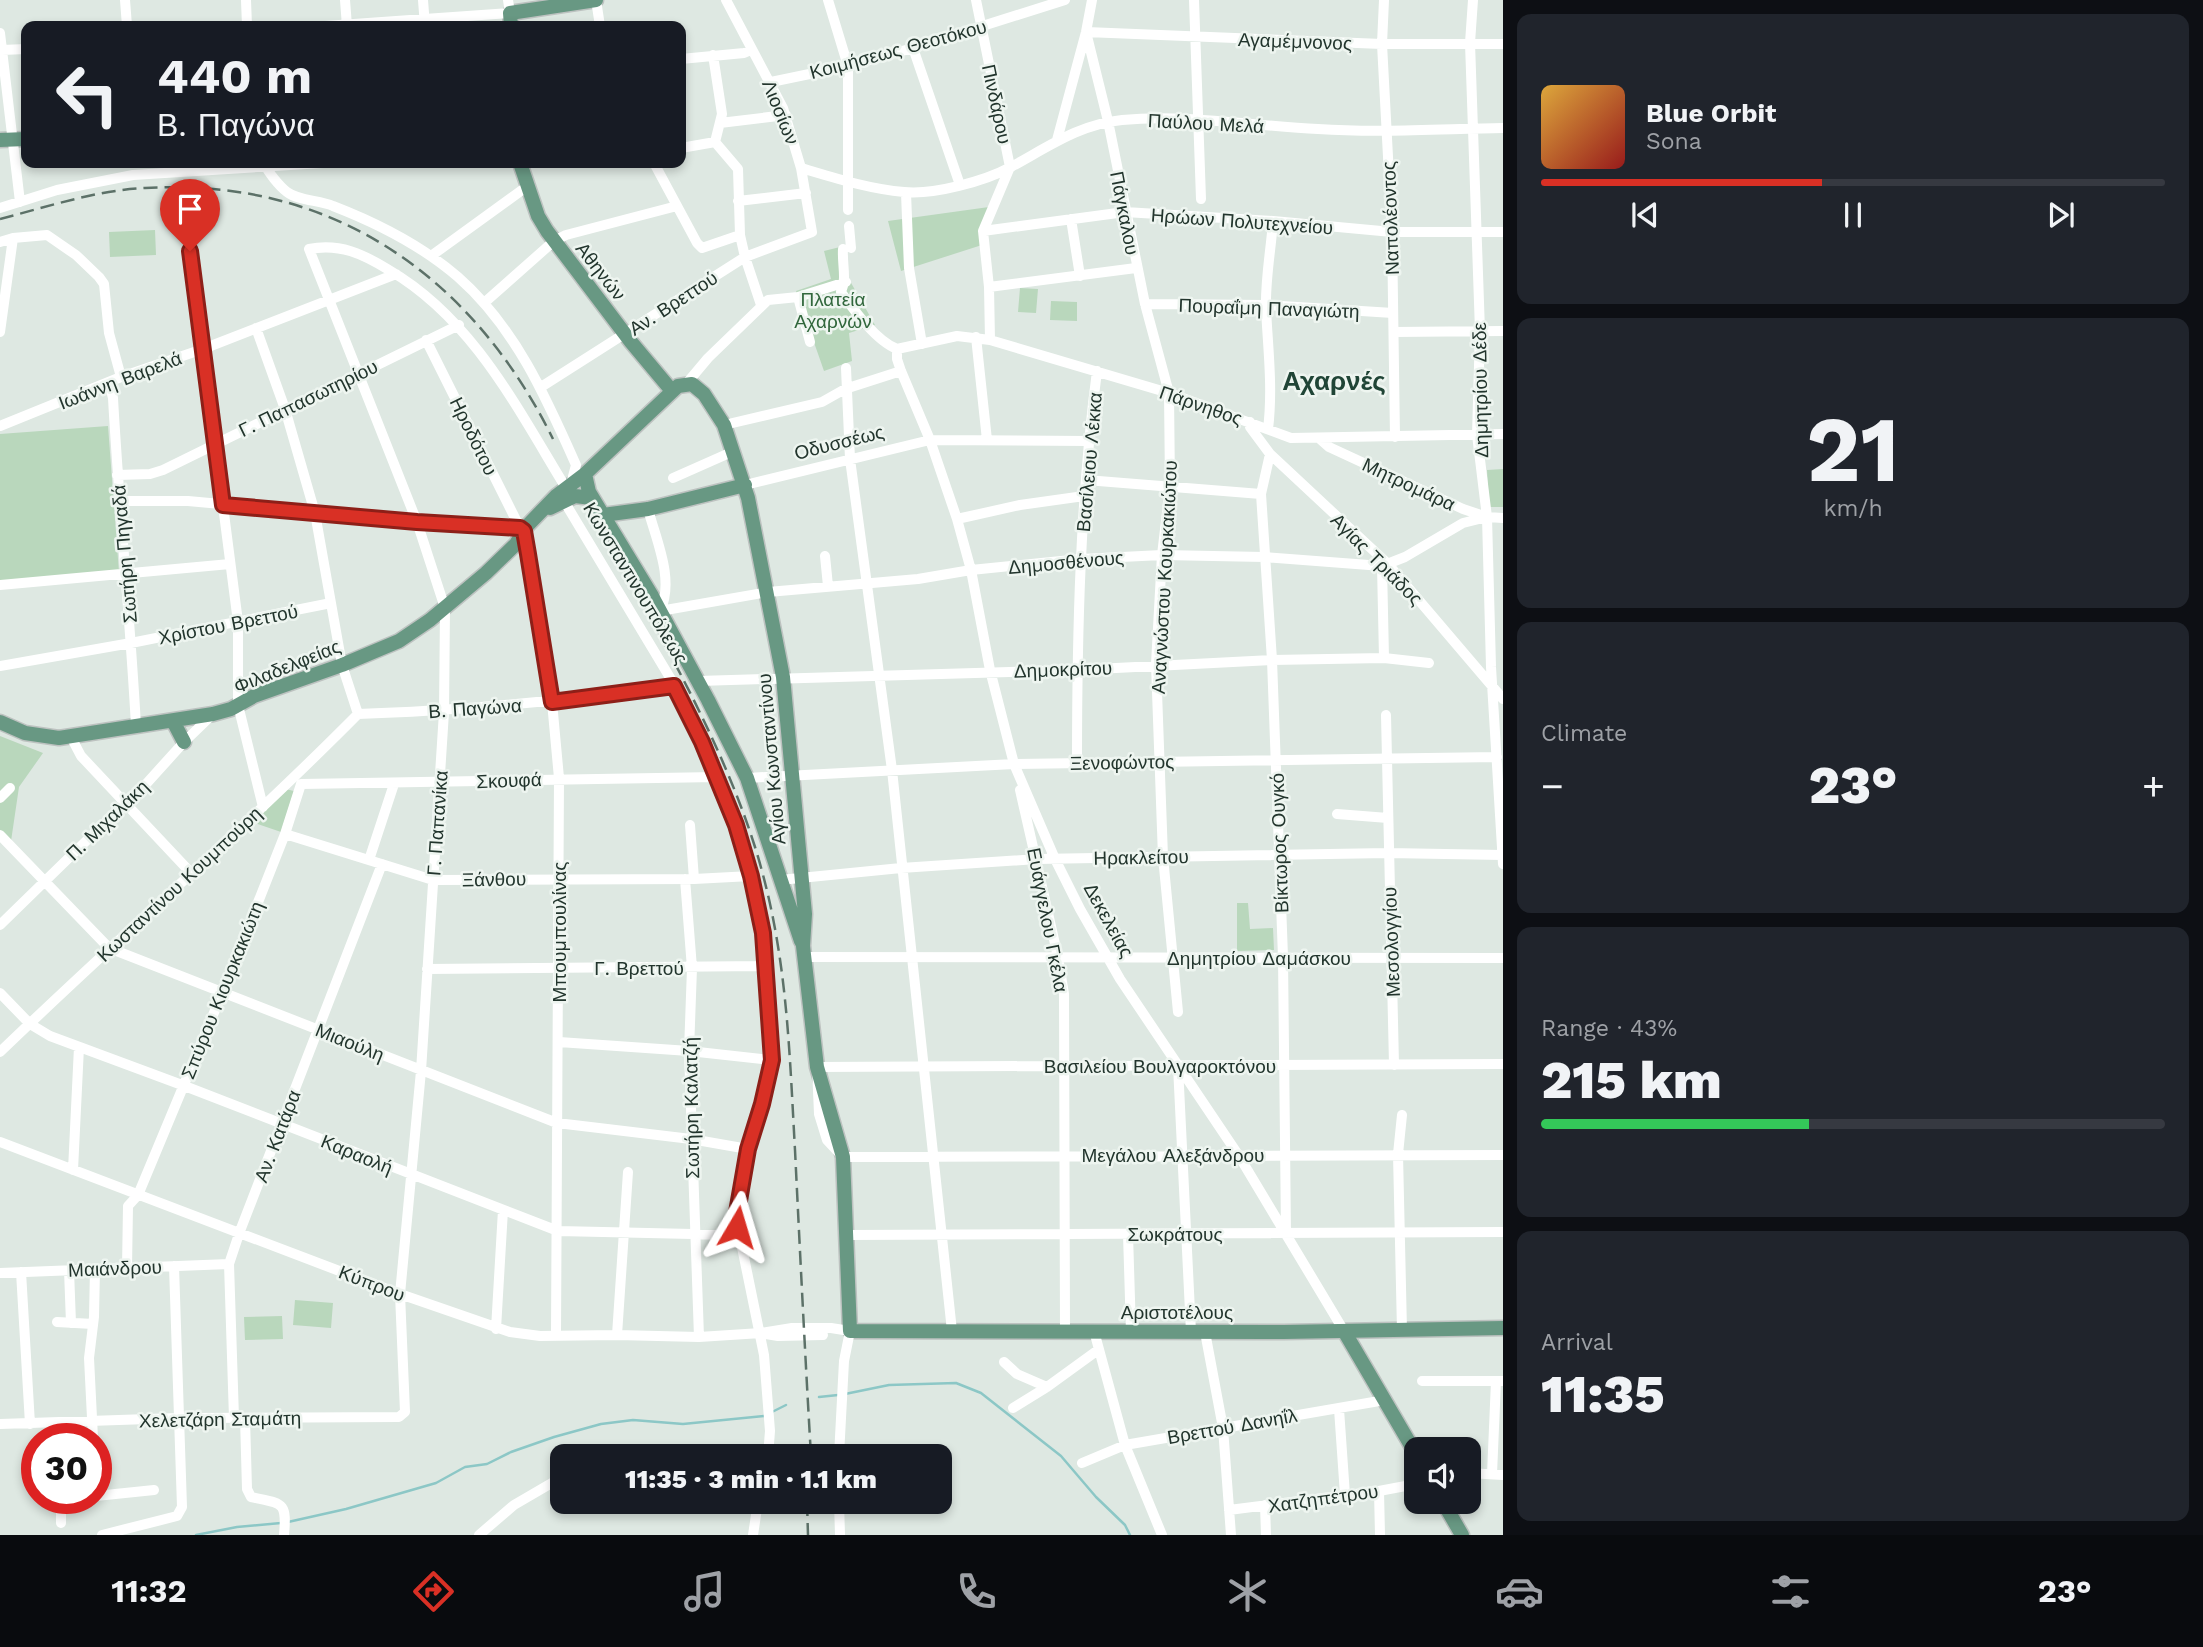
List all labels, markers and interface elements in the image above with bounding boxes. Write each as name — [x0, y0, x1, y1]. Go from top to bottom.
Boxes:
street label: Κοιμήσεως Θεοτόκου — [807, 15, 989, 84]
street label: Αγαμέμνονος — [1238, 28, 1352, 55]
text: 440 m — [157, 47, 312, 105]
icon: left — [42, 49, 133, 140]
street label: Πινδάρου — [977, 62, 1016, 146]
street label: Λιοσίων — [757, 76, 804, 148]
text: Blue Orbit — [1646, 98, 1776, 128]
text: Β. Παγώνα — [157, 106, 315, 144]
street label: Παύλου Μελά — [1147, 109, 1265, 138]
text: Sona — [1646, 128, 1702, 155]
street label: Ναπολέοντος — [1377, 161, 1404, 275]
street label: Πάγκαλου — [1105, 169, 1144, 257]
pin — [160, 179, 220, 251]
icon: arrive — [171, 190, 209, 228]
icon: previous — [1626, 196, 1664, 234]
icon: pause — [1834, 196, 1872, 234]
icon: next — [2042, 196, 2080, 234]
street label: Ηρώων Πολυτεχνείου — [1150, 204, 1334, 239]
street label: Αθηνών — [571, 238, 630, 305]
street label: Αν. Βρεττού — [625, 266, 722, 341]
park label: Πλατεία Αχαρνών — [794, 288, 872, 333]
street label: Πουραΐμη Παναγιώτη — [1178, 294, 1360, 323]
street label: Δημητρίου Δέδε — [1468, 321, 1493, 458]
street label: Ιωάννη Βαρελά — [55, 346, 185, 415]
street label: Γ. Παπασωτηρίου — [235, 355, 382, 442]
district label: Αχαρνές — [1282, 366, 1386, 396]
street label: Πάρνηθος — [1156, 381, 1245, 430]
street label: Βασίλειου Λέκκα — [1072, 391, 1107, 533]
street label: Ηροδότου — [445, 393, 502, 479]
text: 21 — [1806, 396, 1900, 503]
street label: Οδυσσέως — [792, 420, 886, 465]
street label: Μητρομάρα — [1359, 453, 1459, 516]
street label: Αναγνώστου Κουρκακιώτου — [1147, 460, 1182, 694]
street label: Σωτήρη Πηγαδά — [107, 484, 142, 624]
text: km/h — [1823, 495, 1883, 522]
street label: Κωνσταντινουπόλεως — [578, 498, 693, 668]
street label: Αγίας Τριάδος — [1326, 509, 1427, 610]
street label: Δημοσθένους — [1007, 546, 1125, 579]
street label: Χρίστου Βρεττού — [156, 600, 300, 649]
street label: Φιλαδελφείας — [231, 635, 344, 698]
street label: Δημοκρίτου — [1013, 656, 1113, 683]
street label: Αγίου Κωνσταντίνου — [753, 672, 790, 846]
street label: Β. Παγώνα — [427, 694, 523, 723]
text: Climate — [1541, 720, 1627, 747]
street label: Ξενοφώντος — [1070, 750, 1174, 775]
text: 23° — [1809, 755, 1897, 816]
text: − — [1541, 764, 1564, 808]
text: + — [2142, 764, 2165, 808]
street label: Σκουφά — [476, 768, 542, 793]
street label: Γ. Παπανίκα — [422, 770, 453, 877]
street label: Βίκτωρος Ουγκό — [1266, 773, 1293, 913]
street label: Π. Μιχαλάκη — [61, 775, 153, 865]
street label: Κωσταντίνου Κουμπούρη — [92, 802, 267, 967]
street label: Ηρακλείτου — [1093, 845, 1189, 870]
street label: Ευάγγελου Γκέλα — [1022, 846, 1073, 994]
street label: Μπουμπουλίνας — [548, 862, 571, 1002]
street label: Ξάνθου — [462, 867, 526, 892]
street label: Δεκελείας — [1079, 879, 1138, 961]
street label: Μεσολογγίου — [1378, 887, 1405, 997]
street label: Σπύρου Κιουρκακιώτη — [176, 898, 269, 1082]
street label: Δημητρίου Δαμάσκου — [1167, 947, 1351, 970]
street label: Γ. Βρεττού — [594, 957, 684, 980]
text: Range · 43% — [1541, 1015, 1677, 1042]
street label: Μιαούλη — [312, 1018, 388, 1067]
street label: Σωτήρη Καλατζή — [679, 1037, 704, 1179]
text: 215 km — [1541, 1050, 1722, 1111]
street label: Βασιλείου Βουλγαροκτόνου — [1044, 1055, 1276, 1078]
street label: Αν. Κατάρα — [249, 1087, 306, 1185]
street label: Καραολή — [318, 1130, 396, 1179]
street label: Μεγάλου Αλεξάνδρου — [1082, 1144, 1264, 1167]
position arrow — [700, 1190, 774, 1264]
street label: Σωκράτους — [1127, 1223, 1223, 1246]
street label: Μαιάνδρου — [68, 1255, 162, 1282]
street label: Κύπρου — [336, 1260, 408, 1307]
street label: Αριστοτέλους — [1121, 1301, 1233, 1324]
text: Arrival — [1541, 1329, 1613, 1356]
text: 11:35 — [1541, 1364, 1665, 1425]
street label: Βρεττού Δανηΐλ — [1165, 1404, 1299, 1449]
street label: Χελετζάρη Σταμάτη — [139, 1407, 301, 1432]
speed limit sign: 30 — [21, 1423, 112, 1514]
map controls — [1404, 1437, 1481, 1514]
button: sound — [1404, 1437, 1481, 1514]
text: 11:35 · 3 min · 1.1 km — [625, 1464, 877, 1494]
street label: Χατζηπέτρου — [1266, 1479, 1380, 1518]
icon: directions — [409, 1567, 458, 1616]
icon: music — [680, 1567, 729, 1616]
icon: phone — [952, 1567, 1001, 1616]
icon: climate — [1223, 1567, 1272, 1616]
icon: car — [1495, 1567, 1544, 1616]
icon: filters — [1766, 1567, 1815, 1616]
text: 11:32 — [111, 1572, 187, 1610]
text: 23° — [2038, 1572, 2092, 1610]

